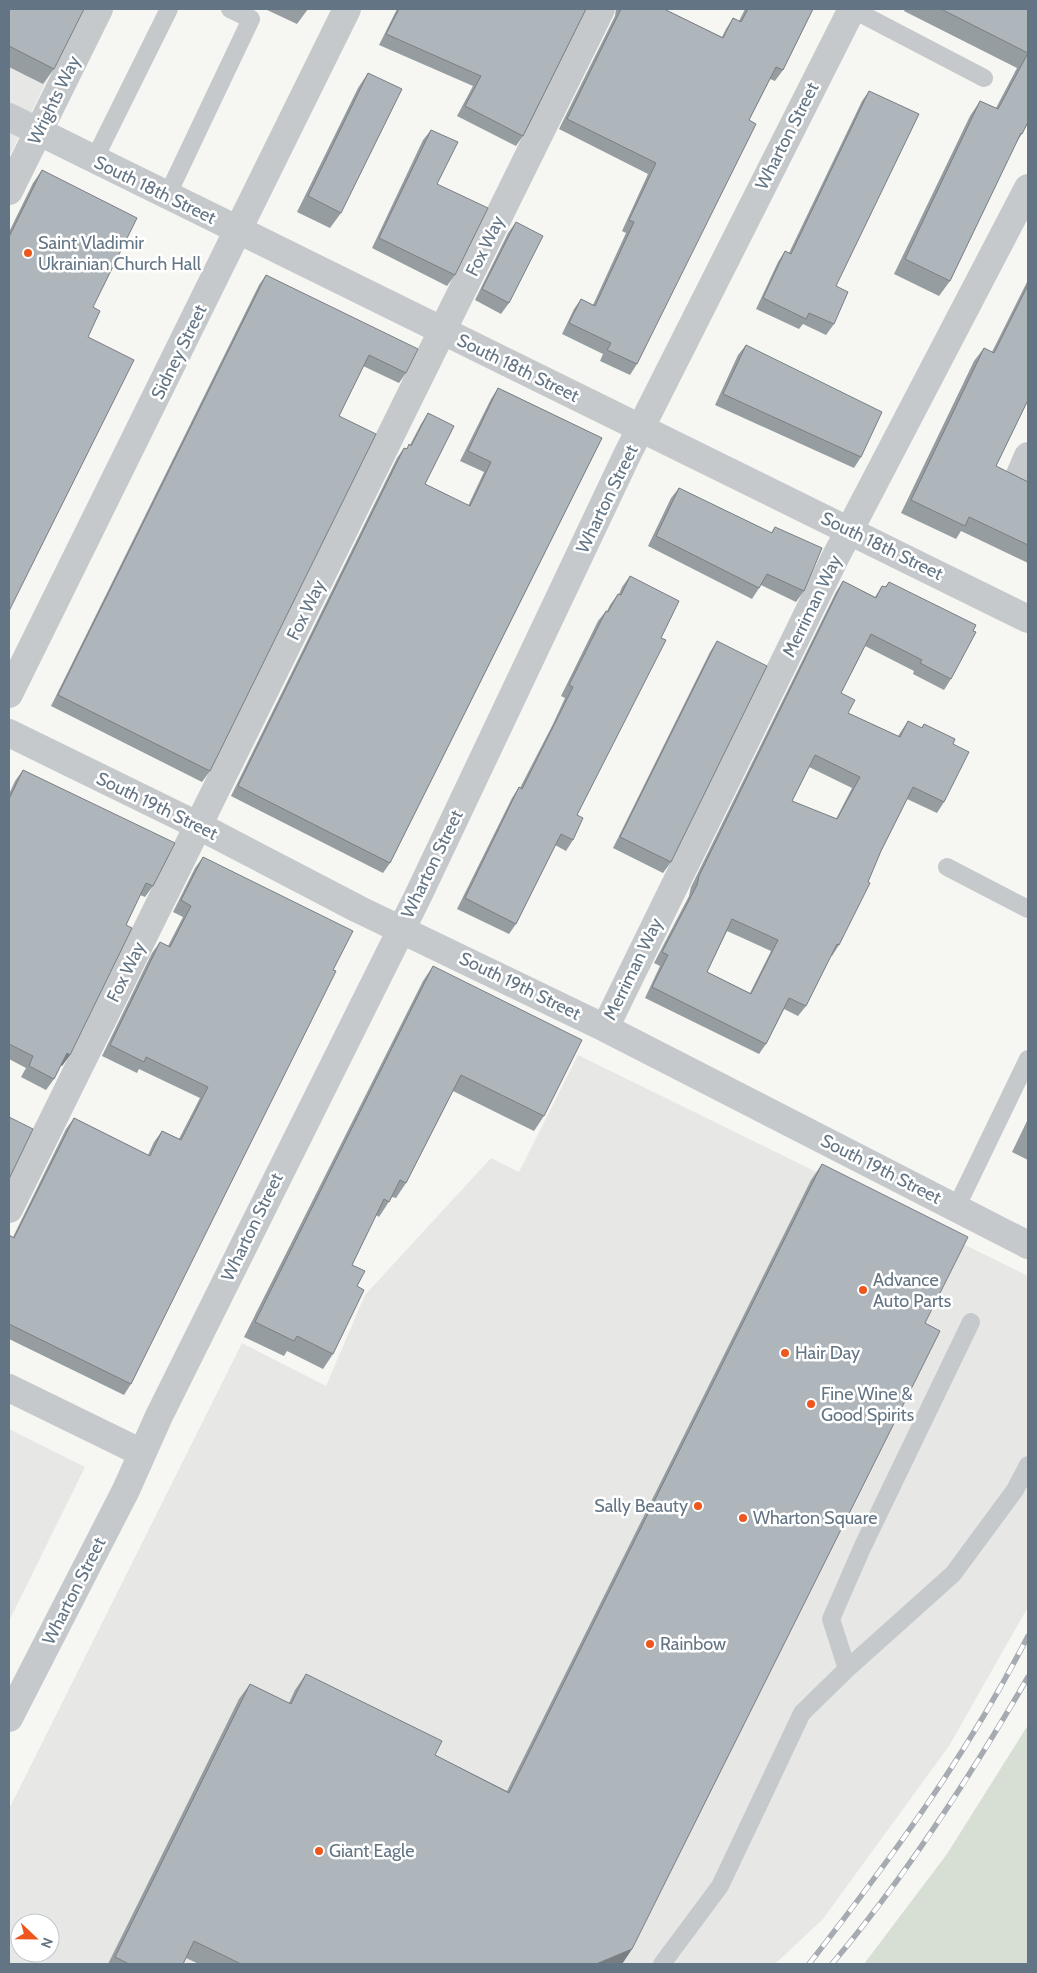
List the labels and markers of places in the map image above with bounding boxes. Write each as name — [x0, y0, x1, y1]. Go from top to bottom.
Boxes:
place label: Saint Vladimir Ukrainian Church Hall — [38, 232, 202, 275]
marker: Saint Vladimir Ukrainian Church Hall — [22, 247, 34, 259]
place label: Advance Auto Parts — [873, 1269, 951, 1312]
marker: Advance Auto Parts — [857, 1284, 869, 1296]
place label: Hair Day — [795, 1342, 860, 1364]
marker: Hair Day — [779, 1347, 791, 1359]
place label: Fine Wine & Good Spirits — [821, 1383, 914, 1426]
marker: Fine Wine & Good Spirits — [805, 1398, 817, 1410]
place label: Sally Beauty — [594, 1495, 688, 1517]
marker: Sally Beauty — [692, 1500, 704, 1512]
place label: Wharton Square — [753, 1507, 877, 1529]
marker: Wharton Square — [737, 1512, 749, 1524]
place label: Rainbow — [660, 1633, 726, 1655]
marker: Rainbow — [644, 1638, 656, 1650]
place label: Giant Eagle — [329, 1840, 414, 1862]
marker: Giant Eagle — [313, 1845, 325, 1857]

